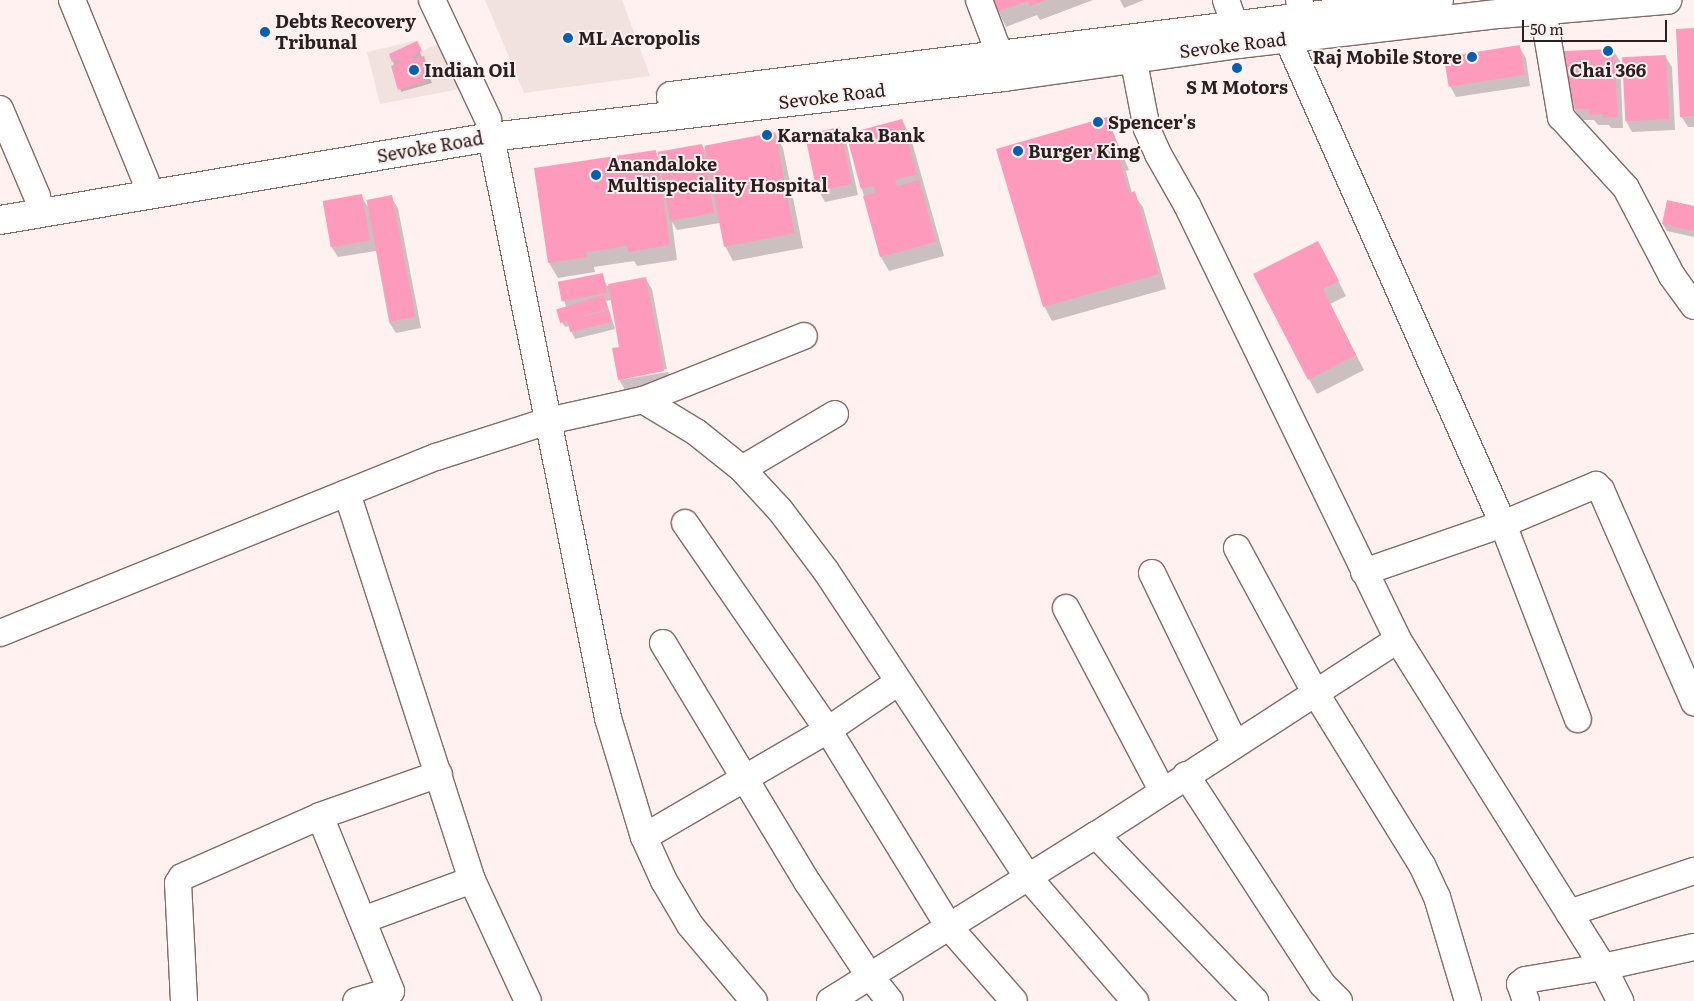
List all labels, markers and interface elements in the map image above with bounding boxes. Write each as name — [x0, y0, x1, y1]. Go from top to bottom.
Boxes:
scale bar — [1524, 10, 1669, 42]
place label: Debts Recovery Tribunal — [275, 11, 416, 54]
text: 50 m — [1530, 17, 1564, 40]
marker: Debts Recovery Tribunal — [259, 26, 271, 38]
place label: ML Acropolis — [578, 27, 700, 49]
street label: Sevoke Road — [1178, 28, 1288, 62]
marker: ML Acropolis — [562, 32, 574, 44]
marker: Chai 366 — [1602, 45, 1614, 57]
place label: Raj Mobile Store — [1313, 46, 1462, 68]
marker: Raj Mobile Store — [1466, 51, 1478, 63]
place label: Indian Oil — [424, 59, 516, 81]
place label: Chai 366 — [1570, 59, 1646, 81]
marker: S M Motors — [1231, 62, 1243, 74]
marker: Indian Oil — [408, 64, 420, 76]
place label: S M Motors — [1186, 76, 1288, 98]
street label: Sevoke Road — [777, 79, 887, 113]
place label: Spencer's — [1108, 111, 1196, 133]
marker: Spencer's — [1092, 116, 1104, 128]
place label: Karnataka Bank — [777, 124, 925, 146]
street label: Sevoke Road — [375, 127, 485, 167]
marker: Karnataka Bank — [761, 129, 773, 141]
place label: Burger King — [1028, 140, 1140, 162]
marker: Burger King — [1012, 145, 1024, 157]
place label: Anandaloke Multispeciality Hospital — [607, 154, 828, 196]
marker: Anandaloke Multispeciality Hospital — [589, 168, 603, 182]

